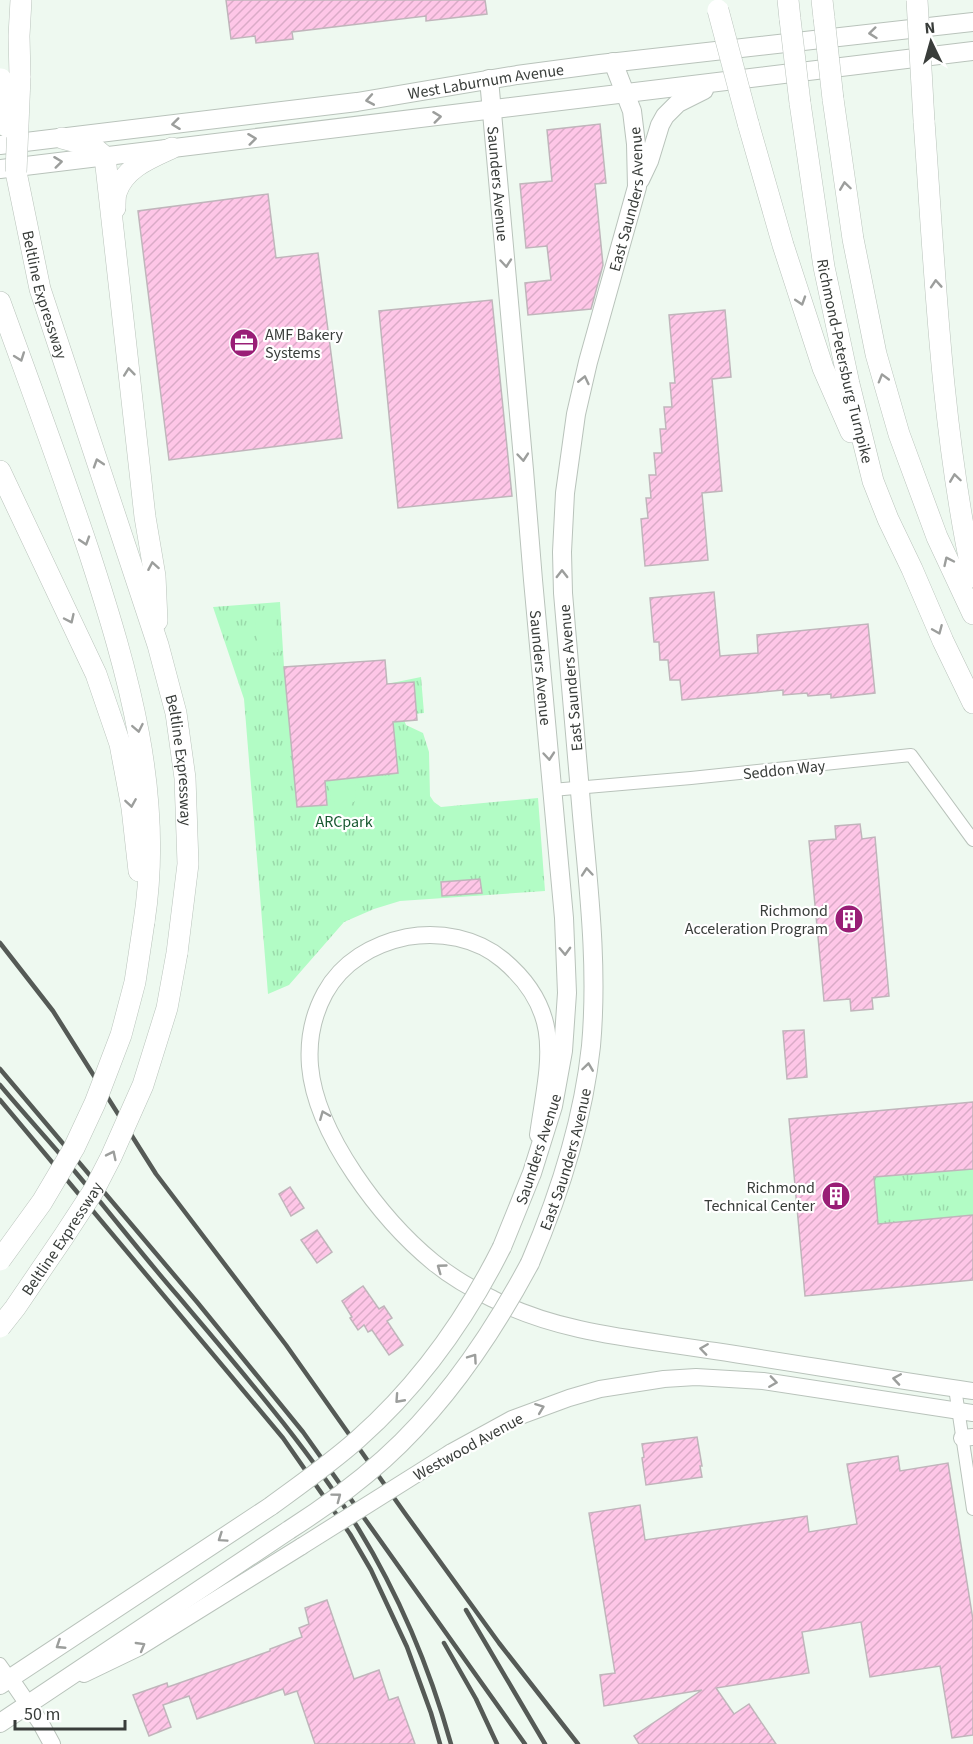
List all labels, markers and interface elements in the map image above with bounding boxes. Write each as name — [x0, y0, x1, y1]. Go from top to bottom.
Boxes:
north arrow — [901, 12, 961, 72]
text: N — [924, 17, 936, 39]
one-way arrow — [869, 26, 878, 39]
street label: West Laburnum Avenue — [406, 59, 565, 105]
one-way arrow — [365, 93, 375, 106]
one-way arrow — [432, 111, 441, 123]
one-way arrow — [172, 117, 181, 130]
street label: Saunders Avenue — [481, 125, 513, 242]
street label: East Saunders Avenue — [604, 126, 649, 274]
one-way arrow — [247, 133, 256, 145]
one-way arrow — [53, 156, 63, 169]
one-way arrow — [840, 182, 852, 191]
street label: Beltline Expressway — [16, 229, 73, 362]
street label: Richmond-Petersburg Turnpike — [811, 257, 878, 466]
one-way arrow — [499, 259, 512, 268]
one-way arrow — [930, 279, 943, 289]
one-way arrow — [794, 295, 806, 306]
place label: AMF Bakery Systems — [265, 324, 343, 364]
office icon: AMF Bakery Systems — [228, 327, 260, 359]
one-way arrow — [13, 351, 25, 362]
one-way arrow — [123, 368, 136, 377]
one-way arrow — [878, 373, 890, 383]
one-way arrow — [577, 376, 590, 386]
one-way arrow — [516, 453, 529, 462]
one-way arrow — [92, 458, 105, 469]
one-way arrow — [950, 473, 962, 483]
one-way arrow — [78, 535, 90, 546]
one-way arrow — [944, 556, 956, 567]
one-way arrow — [147, 561, 160, 571]
one-way arrow — [556, 569, 568, 578]
street label: East Saunders Avenue — [554, 604, 588, 752]
street label: Saunders Avenue — [524, 609, 556, 726]
one-way arrow — [62, 612, 74, 623]
one-way arrow — [931, 624, 943, 635]
street label: Beltline Expressway — [160, 692, 197, 827]
one-way arrow — [131, 723, 144, 733]
one-way arrow — [542, 752, 555, 761]
street label: Seddon Way — [742, 755, 827, 785]
one-way arrow — [124, 797, 137, 807]
park label: ARCpark — [315, 811, 373, 833]
one-way arrow — [581, 868, 594, 877]
place label: Richmond Acceleration Program — [685, 900, 828, 940]
building icon: Richmond Acceleration Program — [833, 903, 865, 935]
one-way arrow — [559, 946, 571, 955]
one-way arrow — [582, 1062, 594, 1072]
street label: East Saunders Avenue — [534, 1086, 597, 1234]
street label: Saunders Avenue — [511, 1091, 567, 1208]
one-way arrow — [319, 1110, 331, 1121]
one-way arrow — [105, 1150, 116, 1161]
place label: Richmond Technical Center — [704, 1177, 815, 1217]
street label: Beltline Expressway — [17, 1178, 109, 1300]
building icon: Richmond Technical Center — [820, 1180, 852, 1212]
one-way arrow — [437, 1264, 448, 1275]
one-way arrow — [700, 1344, 709, 1356]
one-way arrow — [466, 1354, 477, 1365]
one-way arrow — [892, 1374, 902, 1386]
one-way arrow — [768, 1376, 777, 1388]
one-way arrow — [395, 1392, 406, 1402]
one-way arrow — [534, 1403, 544, 1416]
street label: Westwood Avenue — [410, 1408, 527, 1486]
one-way arrow — [330, 1493, 341, 1504]
one-way arrow — [218, 1531, 229, 1542]
one-way arrow — [56, 1638, 66, 1650]
one-way arrow — [135, 1642, 145, 1653]
scale bar — [15, 1693, 124, 1731]
text: 50 m — [24, 1702, 60, 1727]

